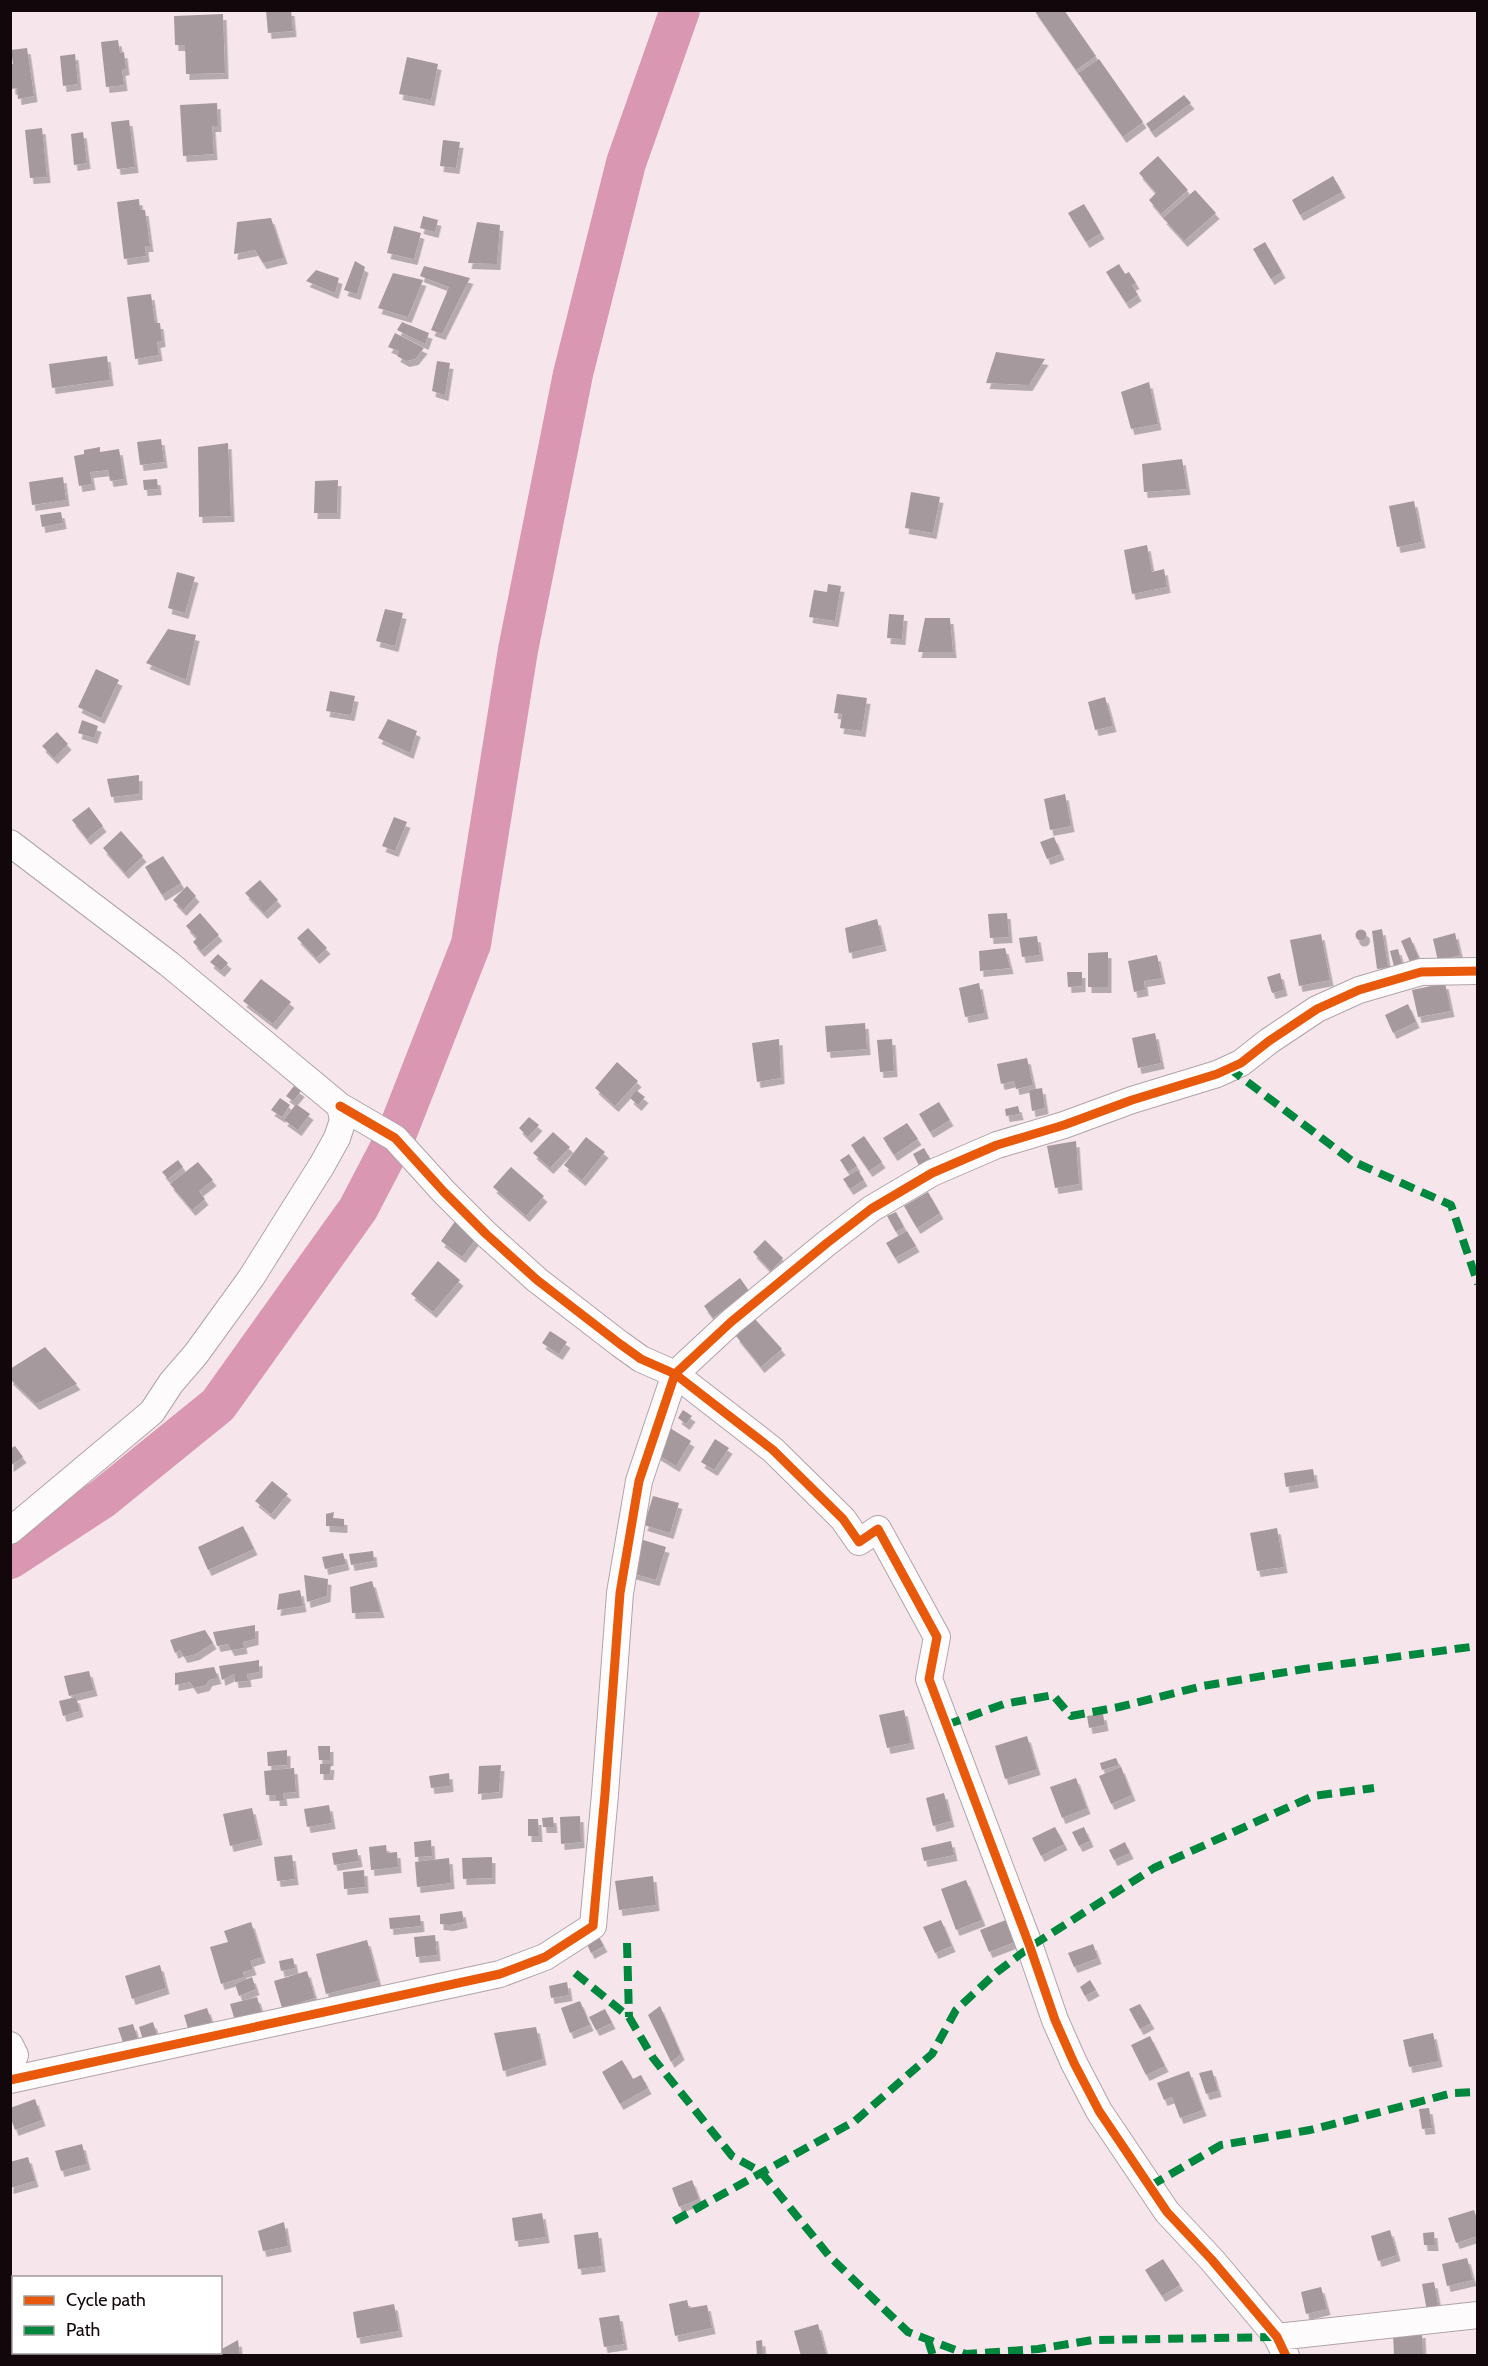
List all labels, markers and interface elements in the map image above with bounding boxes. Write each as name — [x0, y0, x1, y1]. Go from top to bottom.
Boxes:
legend — [12, 2276, 222, 2354]
text: Cycle path — [66, 2289, 146, 2311]
text: Path — [66, 2319, 100, 2341]

